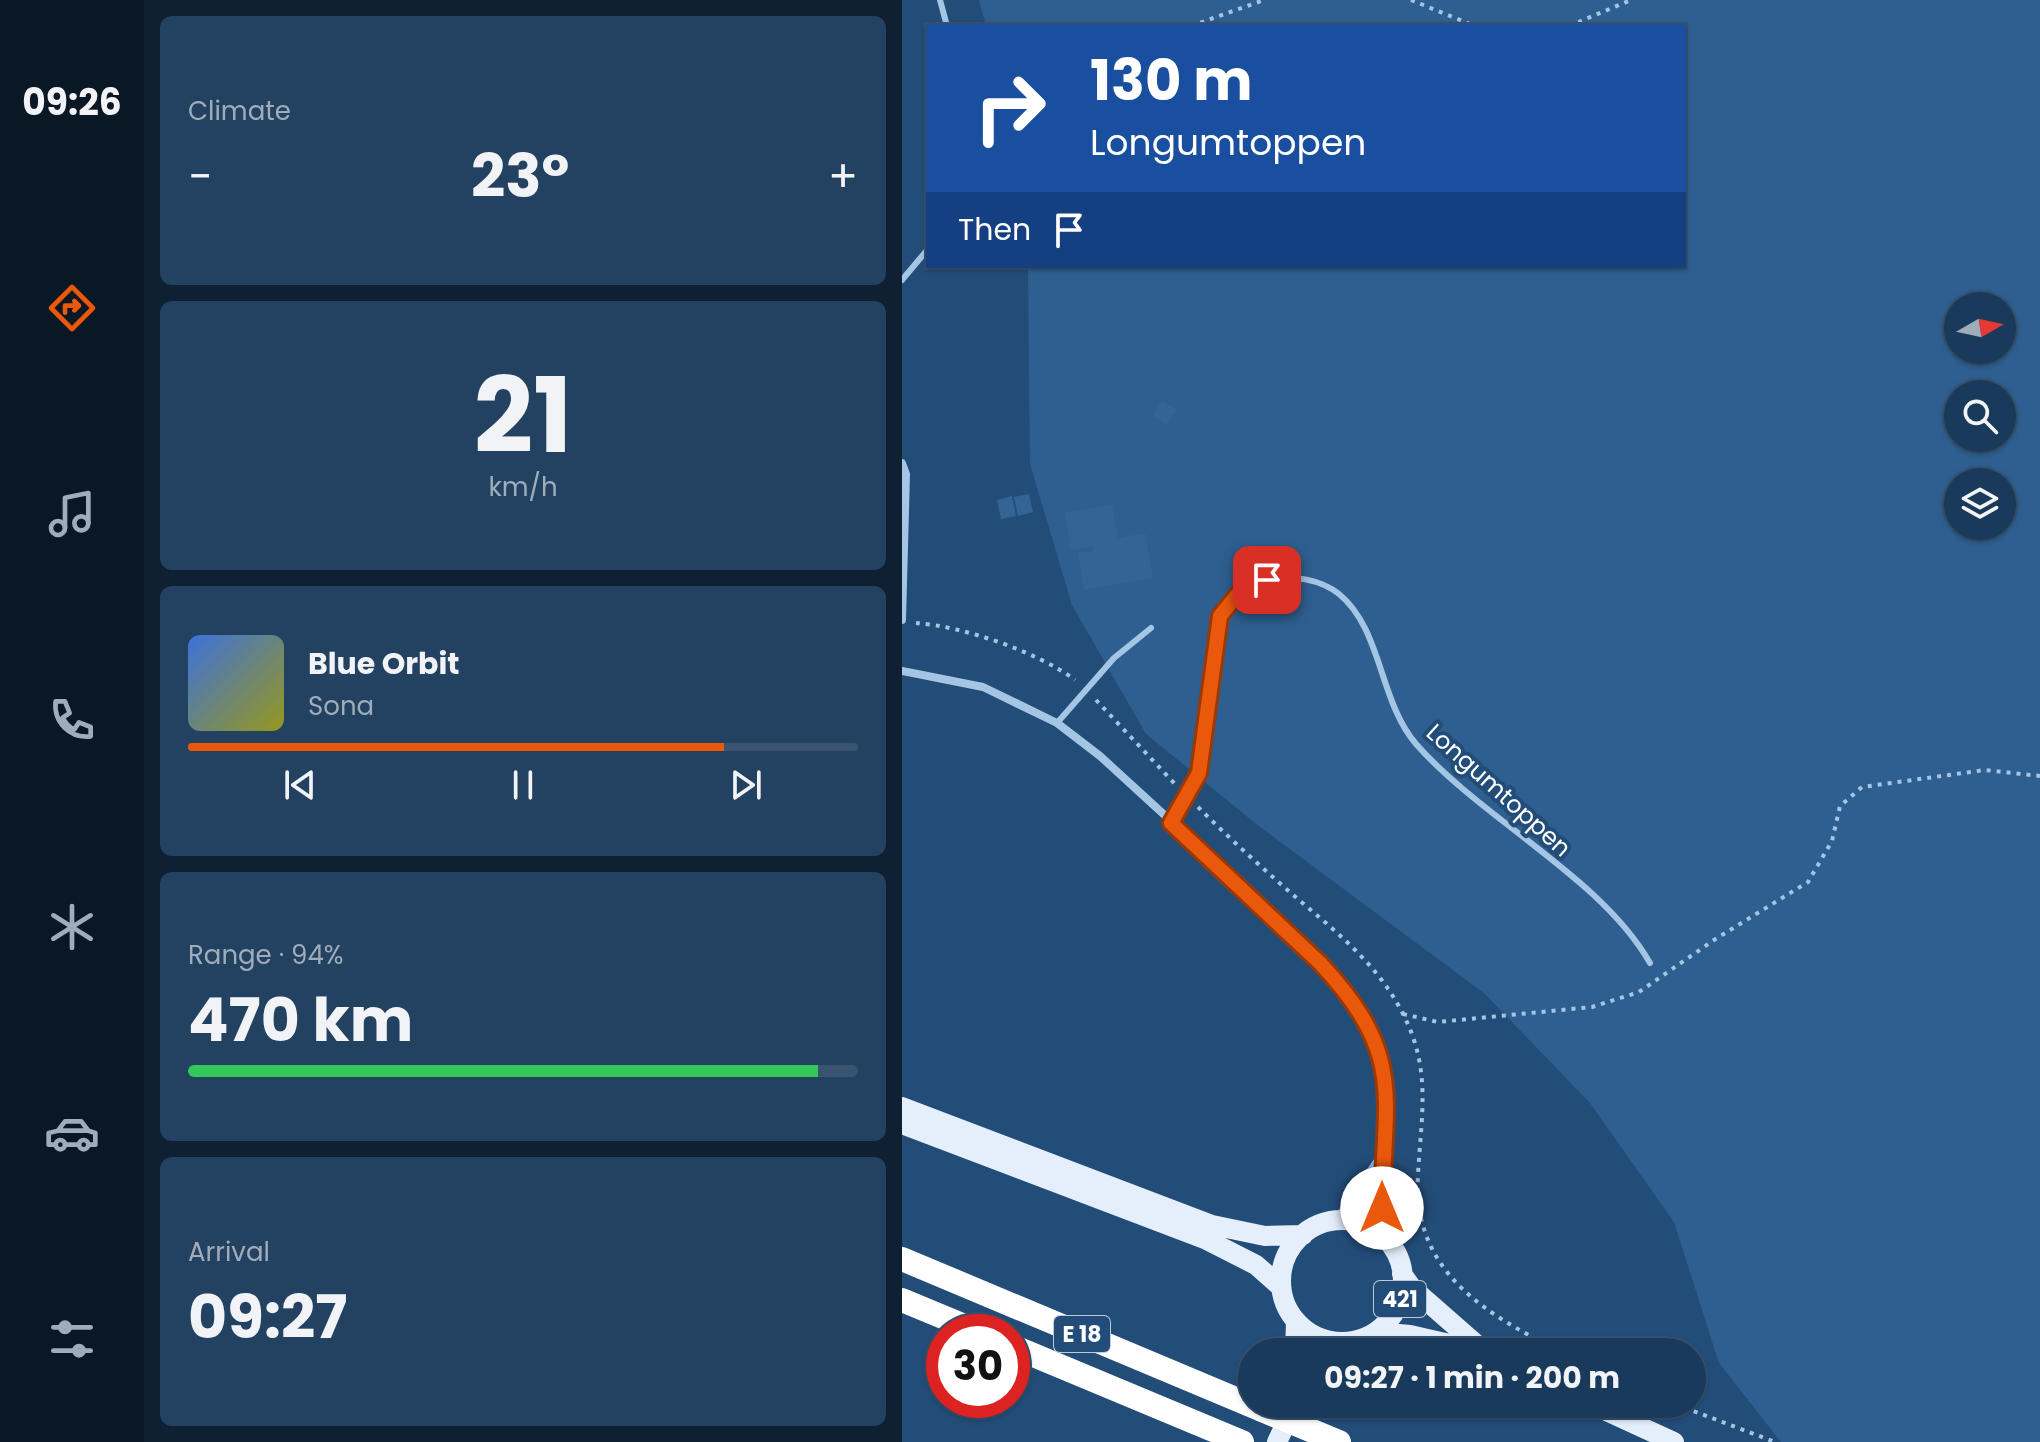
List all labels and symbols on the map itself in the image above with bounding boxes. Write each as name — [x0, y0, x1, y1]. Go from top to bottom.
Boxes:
north arrow — [1944, 292, 2016, 364]
pin — [1233, 546, 1301, 614]
street label: Longumtoppen — [1420, 716, 1578, 864]
position arrow — [1340, 1166, 1424, 1250]
road number: 421 — [1374, 1281, 1426, 1317]
speed limit sign: 30 — [926, 1314, 1030, 1418]
road number: E 18 — [1054, 1316, 1110, 1352]

